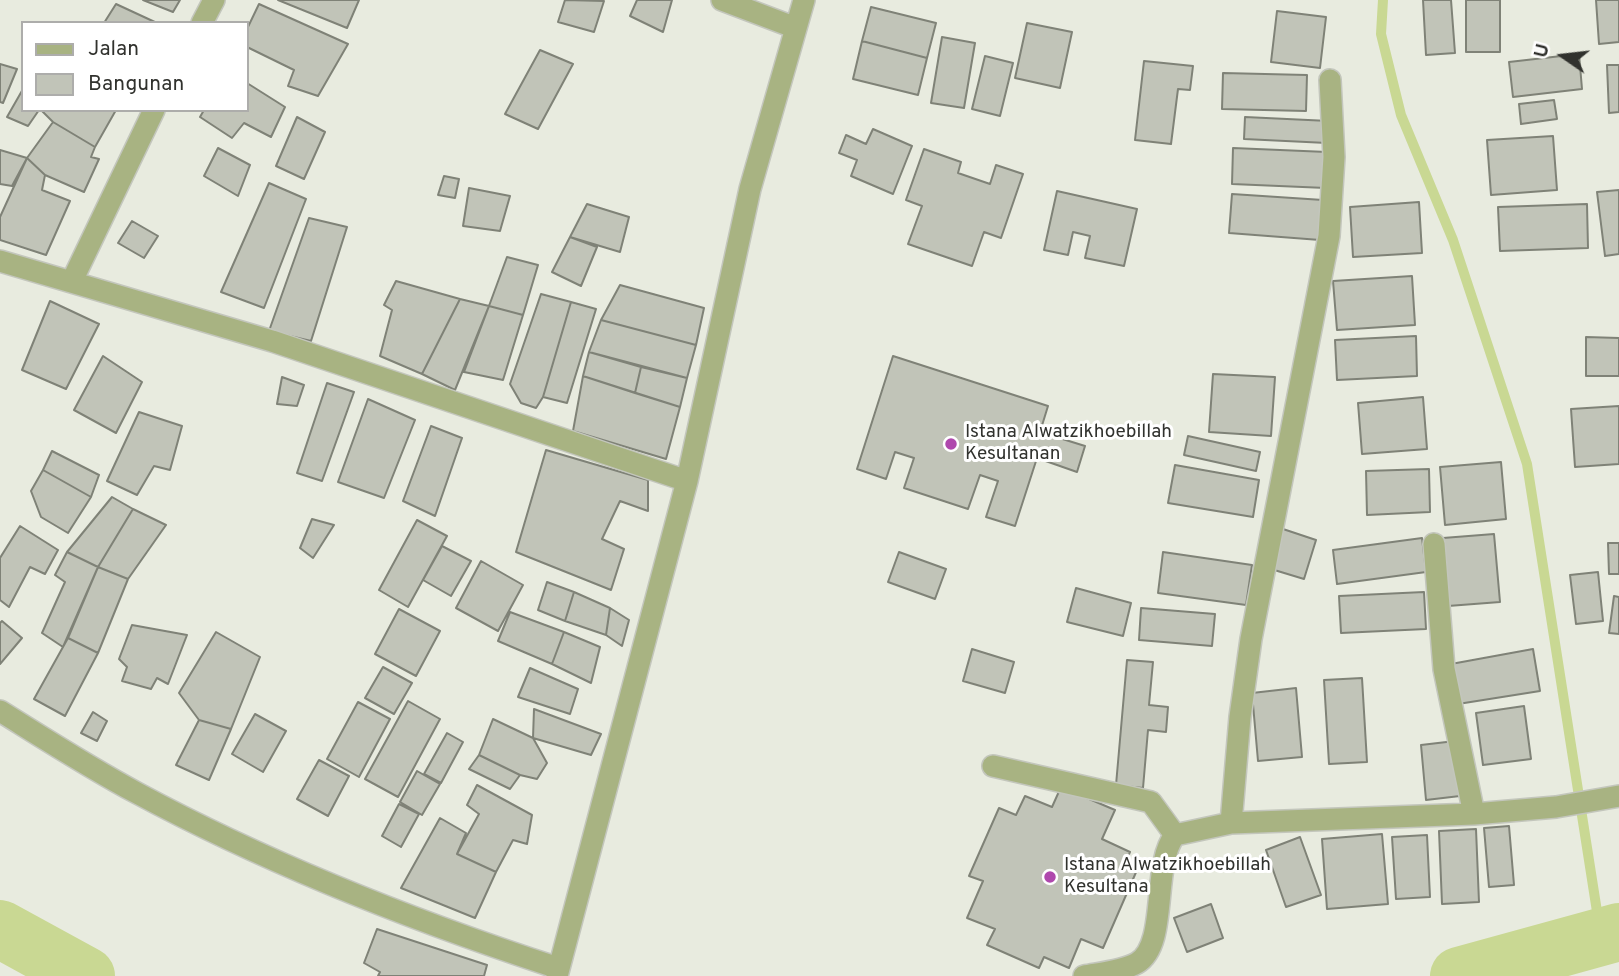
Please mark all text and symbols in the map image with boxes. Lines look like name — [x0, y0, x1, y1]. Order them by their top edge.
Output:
legend — [21, 21, 248, 112]
north arrow — [1528, 21, 1598, 91]
text: Jalan — [88, 36, 139, 63]
text: U — [1529, 41, 1556, 60]
text: Bangunan — [88, 71, 184, 98]
place label: Istana Alwatzikhoebillah Kesultanan — [965, 422, 1172, 466]
marker: Istana Alwatzikhoebillah Kesultanan — [943, 436, 959, 452]
place label: Istana Alwatzikhoebillah Kesultana — [1064, 855, 1271, 899]
marker: Istana Alwatzikhoebillah Kesultana — [1042, 869, 1058, 885]

